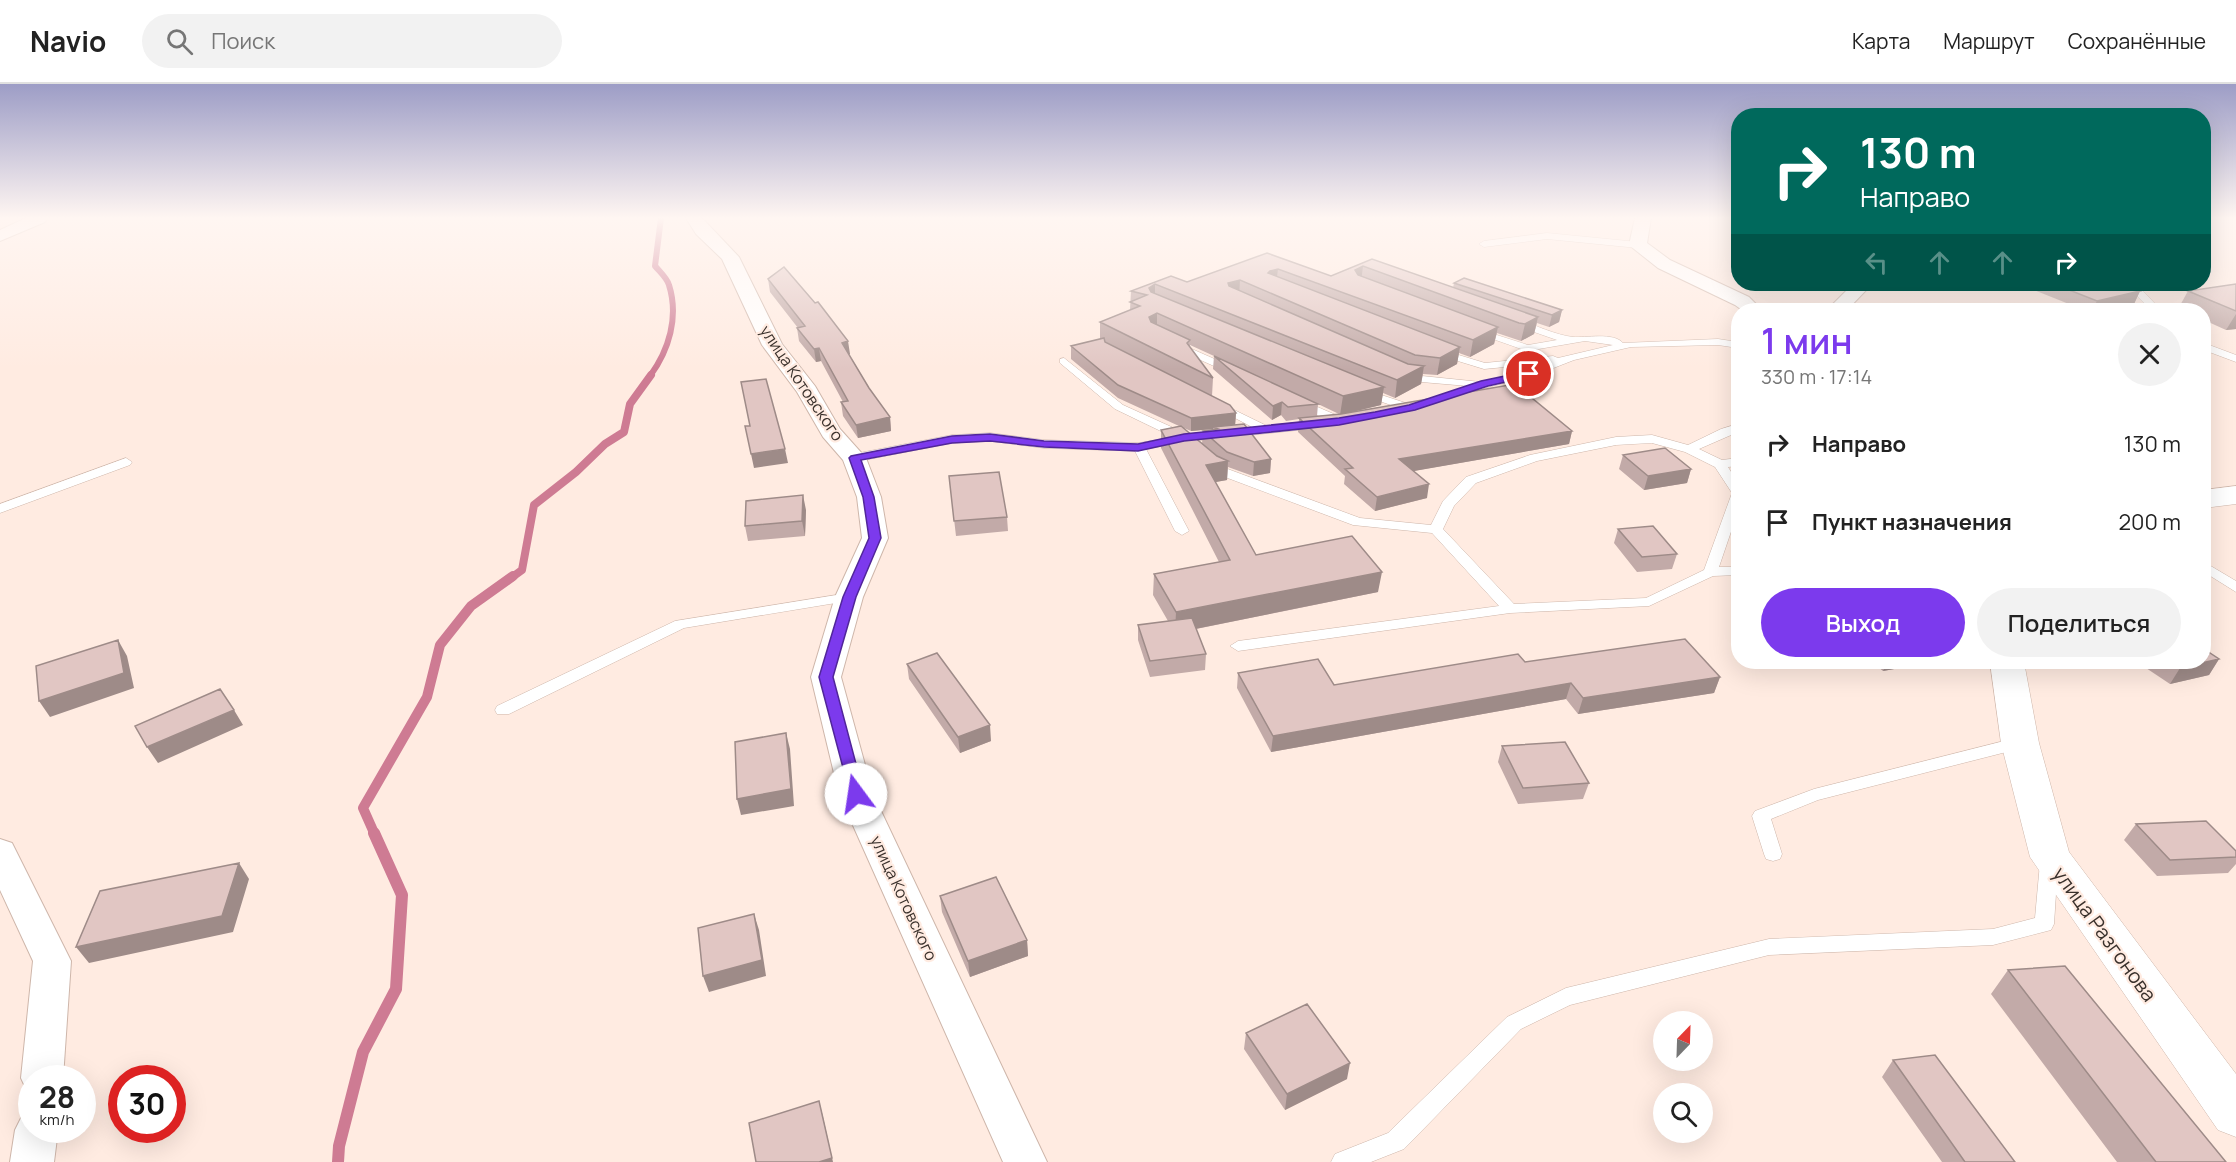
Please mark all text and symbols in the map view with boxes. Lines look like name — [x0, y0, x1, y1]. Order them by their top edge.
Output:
search box — [142, 14, 562, 68]
text: Navio — [30, 22, 106, 60]
icon: search — [163, 25, 196, 58]
text: Поиск — [211, 26, 275, 56]
text: Карта — [1852, 27, 1910, 55]
text: Маршрут — [1943, 27, 2035, 55]
text: Сохранённые — [2068, 27, 2206, 55]
text: 130 m — [1860, 123, 1977, 181]
icon: right — [1761, 132, 1839, 210]
text: Направо — [1860, 178, 1970, 215]
icon: left — [1860, 246, 1893, 279]
icon: ahead — [1923, 246, 1956, 279]
icon: ahead — [1986, 246, 2019, 279]
icon: right — [2049, 246, 2082, 279]
text: 1 мин — [1761, 316, 1853, 365]
street label: улица Котовского — [755, 321, 849, 445]
button: close — [2118, 323, 2181, 386]
pin — [1503, 348, 1554, 399]
icon: arrive — [1512, 357, 1545, 390]
text: 330 m · 17:14 — [1761, 363, 1872, 390]
icon: right — [1761, 428, 1794, 461]
text: Направо — [1812, 429, 1906, 459]
text: 130 m — [2124, 429, 2181, 459]
icon: arrive — [1761, 506, 1794, 539]
text: Пункт назначения — [1812, 507, 2012, 537]
text: 200 m — [2119, 507, 2181, 537]
button: Выход — [1761, 588, 1965, 657]
button: Поделиться — [1977, 588, 2181, 657]
position arrow — [824, 762, 888, 826]
street label: улица Котовского — [865, 832, 943, 964]
street label: улица Разгонова — [2047, 861, 2163, 1007]
north arrow — [1653, 1011, 1713, 1071]
map controls — [1653, 1011, 1713, 1143]
speed limit sign: 30 — [108, 1065, 186, 1143]
text: 28 — [39, 1076, 75, 1117]
button: search — [1653, 1083, 1713, 1143]
text: km/h — [40, 1109, 74, 1130]

